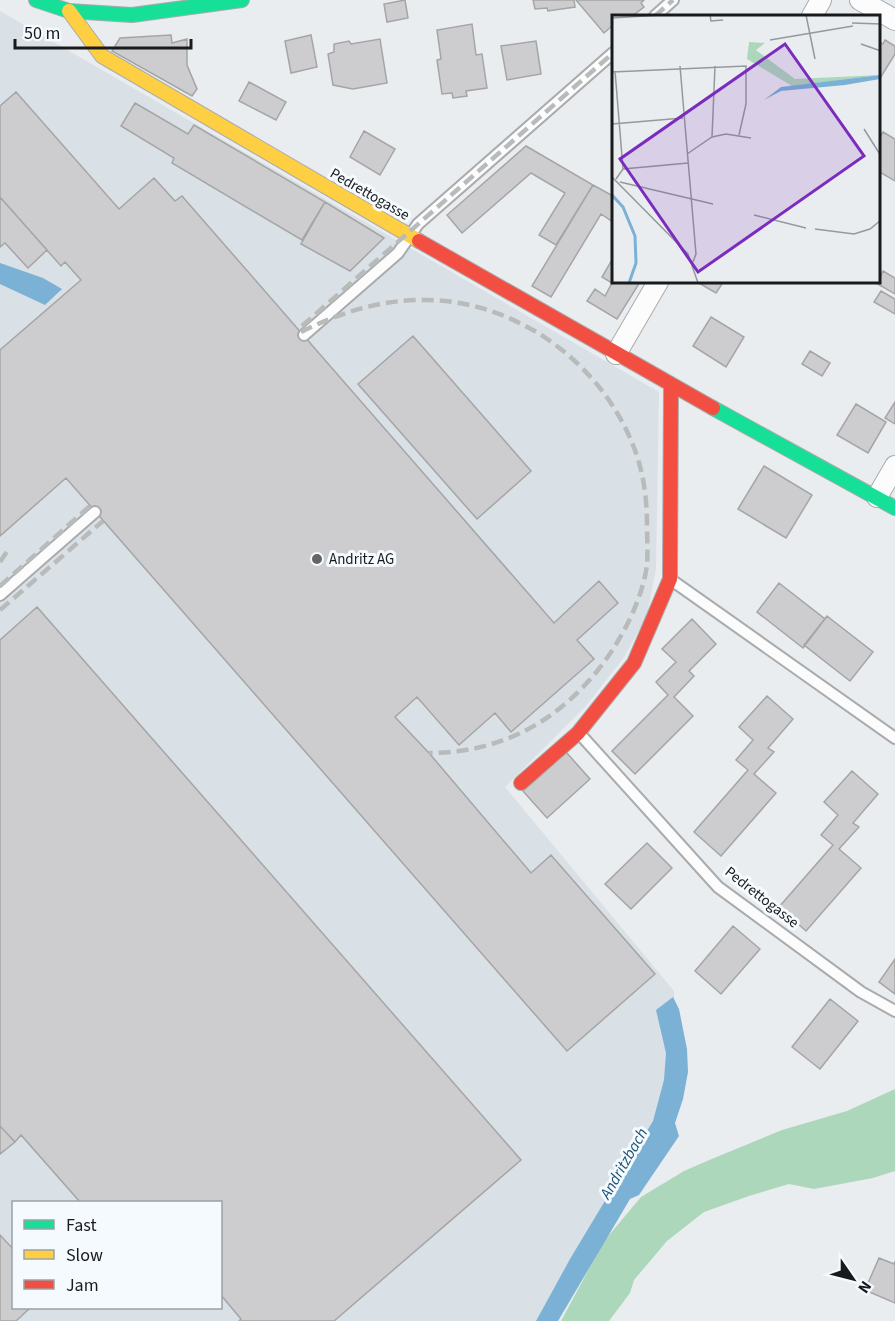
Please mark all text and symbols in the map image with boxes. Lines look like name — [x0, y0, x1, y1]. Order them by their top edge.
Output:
scale bar — [15, 12, 190, 50]
inset map — [612, 15, 880, 284]
text: 50 m — [24, 21, 60, 46]
street label: Pedrettogasse — [326, 163, 413, 226]
place label: Andritz AG — [329, 549, 394, 570]
marker: Andritz AG — [310, 552, 324, 566]
street label: Pedrettogasse — [720, 862, 803, 933]
water label: Andritzbach — [594, 1124, 653, 1204]
legend — [12, 1201, 222, 1309]
text: Fast — [66, 1213, 97, 1238]
text: Slow — [66, 1243, 103, 1268]
north arrow — [823, 1249, 883, 1309]
text: Jam — [66, 1273, 99, 1298]
text: N — [852, 1276, 877, 1298]

